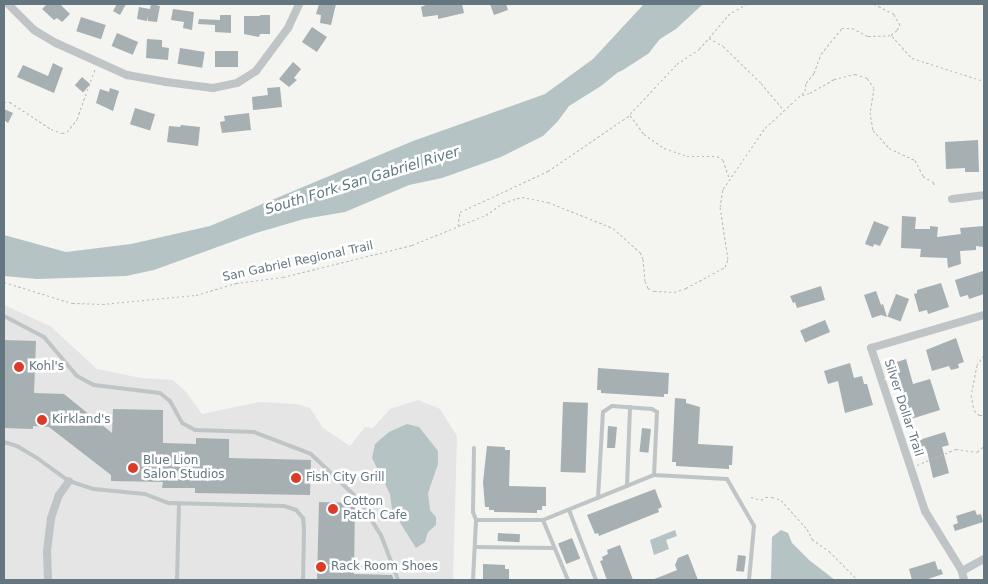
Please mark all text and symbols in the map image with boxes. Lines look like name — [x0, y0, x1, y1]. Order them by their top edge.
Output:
water label: South Fork San Gabriel River — [263, 142, 461, 218]
street label: San Gabriel Regional Trail — [221, 239, 375, 285]
street label: Silver Dollar Trail — [880, 358, 926, 458]
place label: Kohl's — [29, 360, 64, 374]
marker: Kohl's — [13, 361, 25, 373]
place label: Kirkland's — [52, 413, 111, 427]
marker: Kirkland's — [36, 414, 48, 426]
place label: Blue Lion Salon Studios — [143, 454, 225, 482]
marker: Blue Lion Salon Studios — [127, 462, 139, 474]
place label: Fish City Grill — [306, 471, 385, 485]
marker: Fish City Grill — [290, 472, 302, 484]
place label: Cotton Patch Cafe — [343, 495, 407, 523]
marker: Cotton Patch Cafe — [327, 503, 339, 515]
place label: Rack Room Shoes — [331, 560, 438, 574]
marker: Rack Room Shoes — [315, 561, 327, 573]

